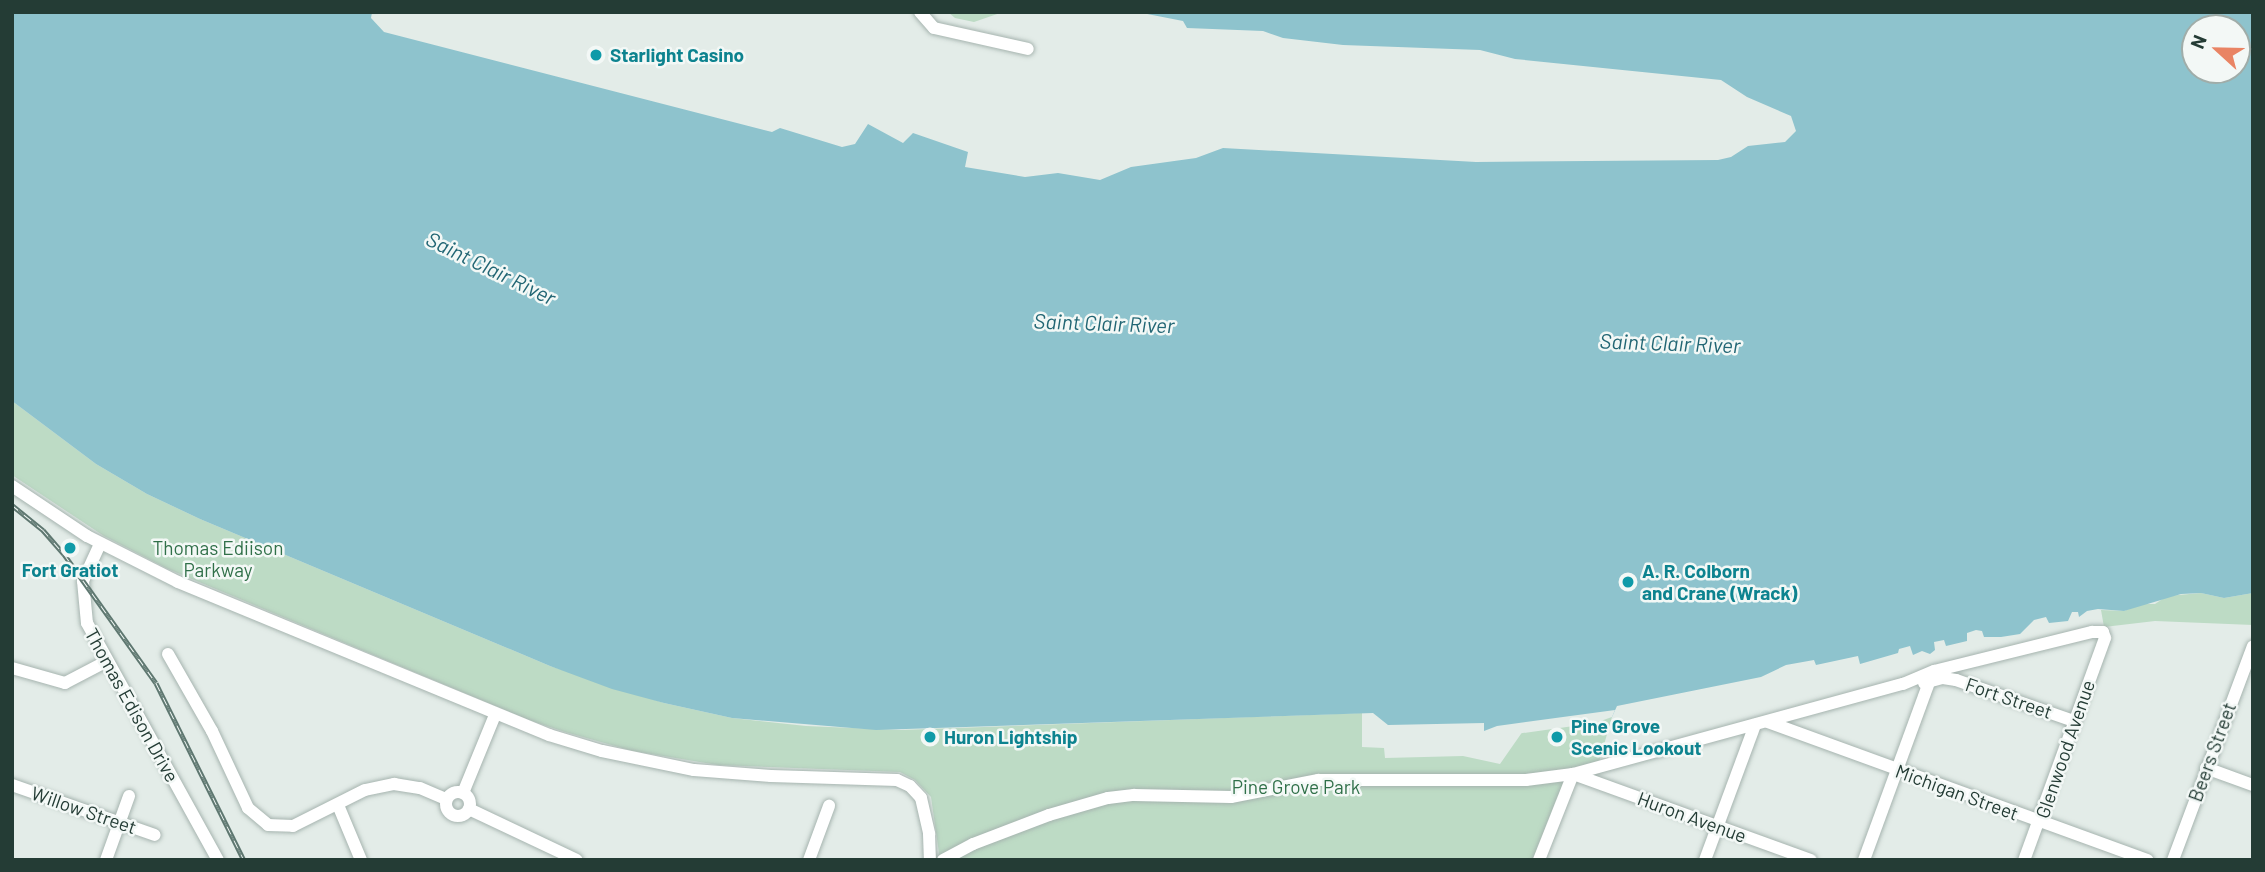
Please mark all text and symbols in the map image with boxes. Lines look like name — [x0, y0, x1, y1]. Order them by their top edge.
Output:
north arrow — [2181, 14, 2251, 84]
text: N — [2185, 32, 2211, 52]
place label: Starlight Casino — [610, 44, 744, 66]
marker: Starlight Casino — [588, 47, 604, 63]
water label: Saint Clair River — [422, 226, 560, 310]
water label: Saint Clair River — [1033, 308, 1175, 338]
water label: Saint Clair River — [1599, 328, 1741, 358]
park label: Thomas Ediison Parkway — [153, 537, 283, 581]
marker: Fort Gratiot — [62, 540, 78, 556]
place label: Fort Gratiot — [22, 559, 118, 581]
place label: A. R. Colborn and Crane (Wrack) — [1642, 560, 1797, 604]
marker: A. R. Colborn and Crane (Wrack) — [1620, 574, 1636, 590]
street label: Thomas Edison Drive — [80, 624, 184, 786]
street label: Fort Street — [1963, 673, 2055, 723]
street label: Glenwood Avenue — [2031, 677, 2099, 821]
street label: Beers Street — [2184, 699, 2240, 805]
place label: Pine Grove Scenic Lookout — [1571, 715, 1701, 759]
place label: Huron Lightship — [944, 726, 1078, 748]
marker: Huron Lightship — [922, 729, 938, 745]
marker: Pine Grove Scenic Lookout — [1549, 729, 1565, 745]
street label: Michigan Street — [1892, 759, 2022, 825]
park label: Pine Grove Park — [1232, 776, 1360, 798]
street label: Willow Street — [28, 781, 140, 839]
street label: Huron Avenue — [1634, 787, 1750, 847]

